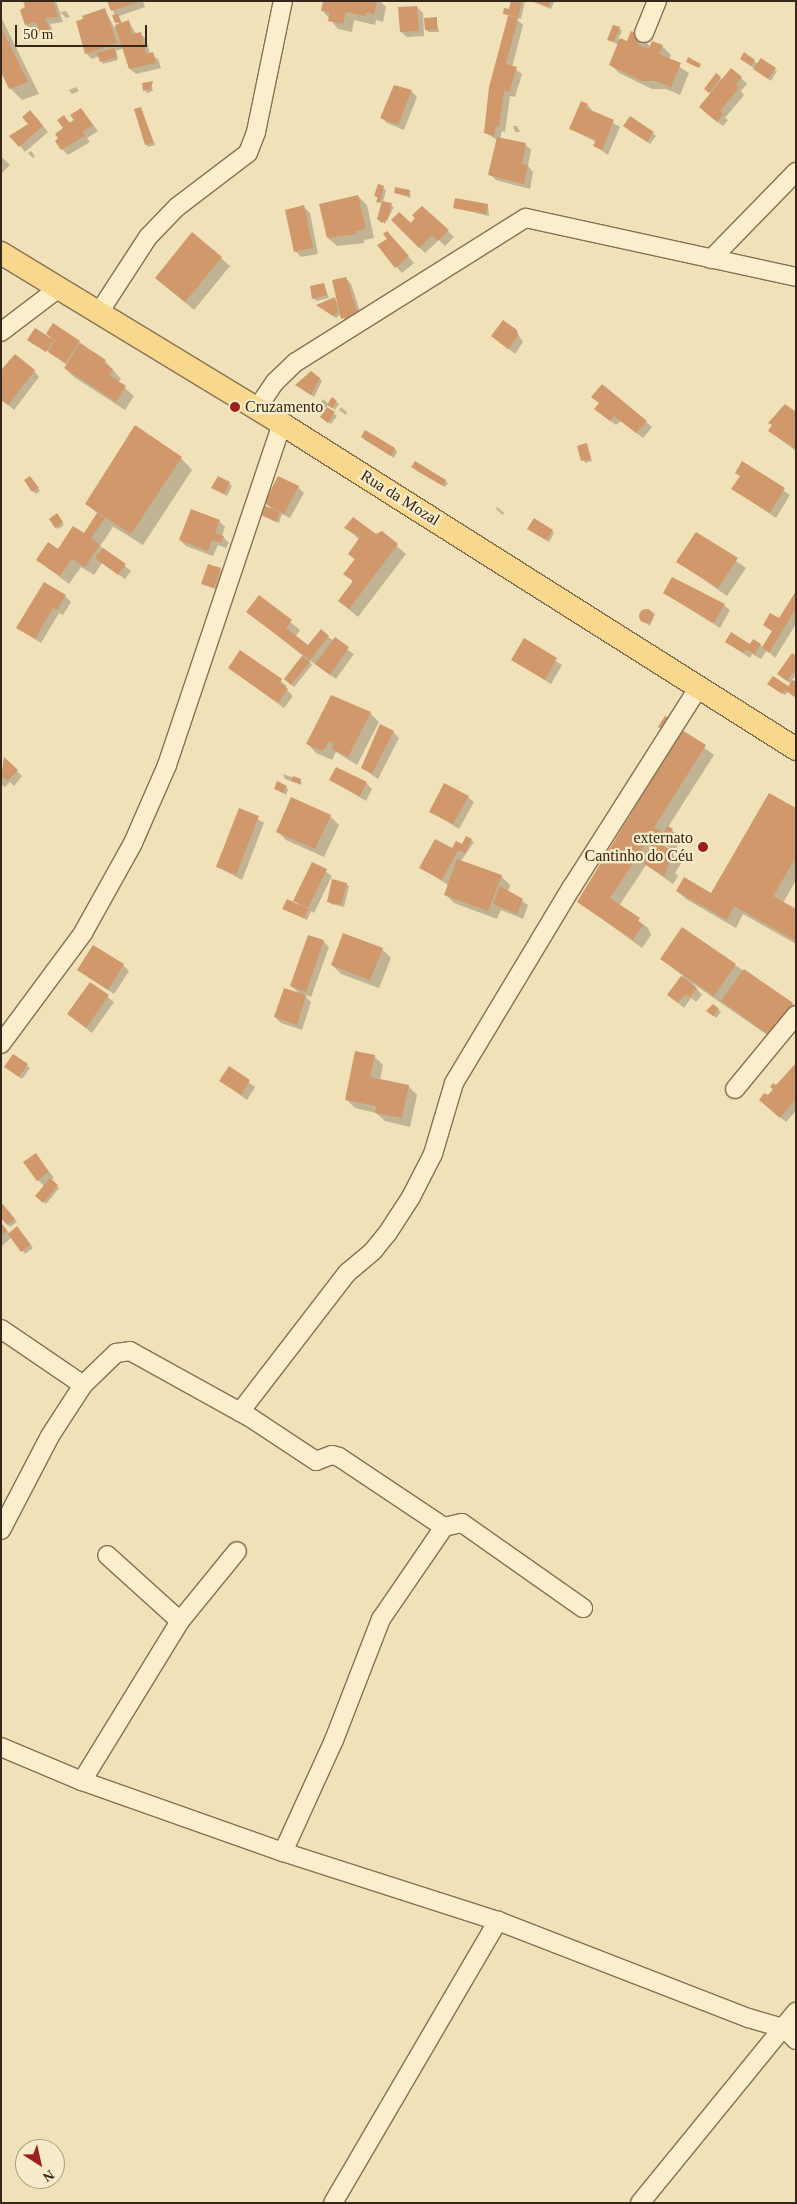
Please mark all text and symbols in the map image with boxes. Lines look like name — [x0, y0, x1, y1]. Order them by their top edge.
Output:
scale bar — [18, 15, 150, 47]
text: 50 m — [23, 26, 53, 42]
place label: Cruzamento — [245, 397, 323, 417]
marker: Cruzamento — [229, 401, 241, 413]
street label: Rua da Mozal — [357, 466, 443, 530]
place label: externato Cantinho do Céu — [585, 828, 693, 866]
marker: externato Cantinho do Céu — [697, 841, 709, 853]
north arrow — [15, 2139, 65, 2189]
text: N — [40, 2167, 57, 2185]

